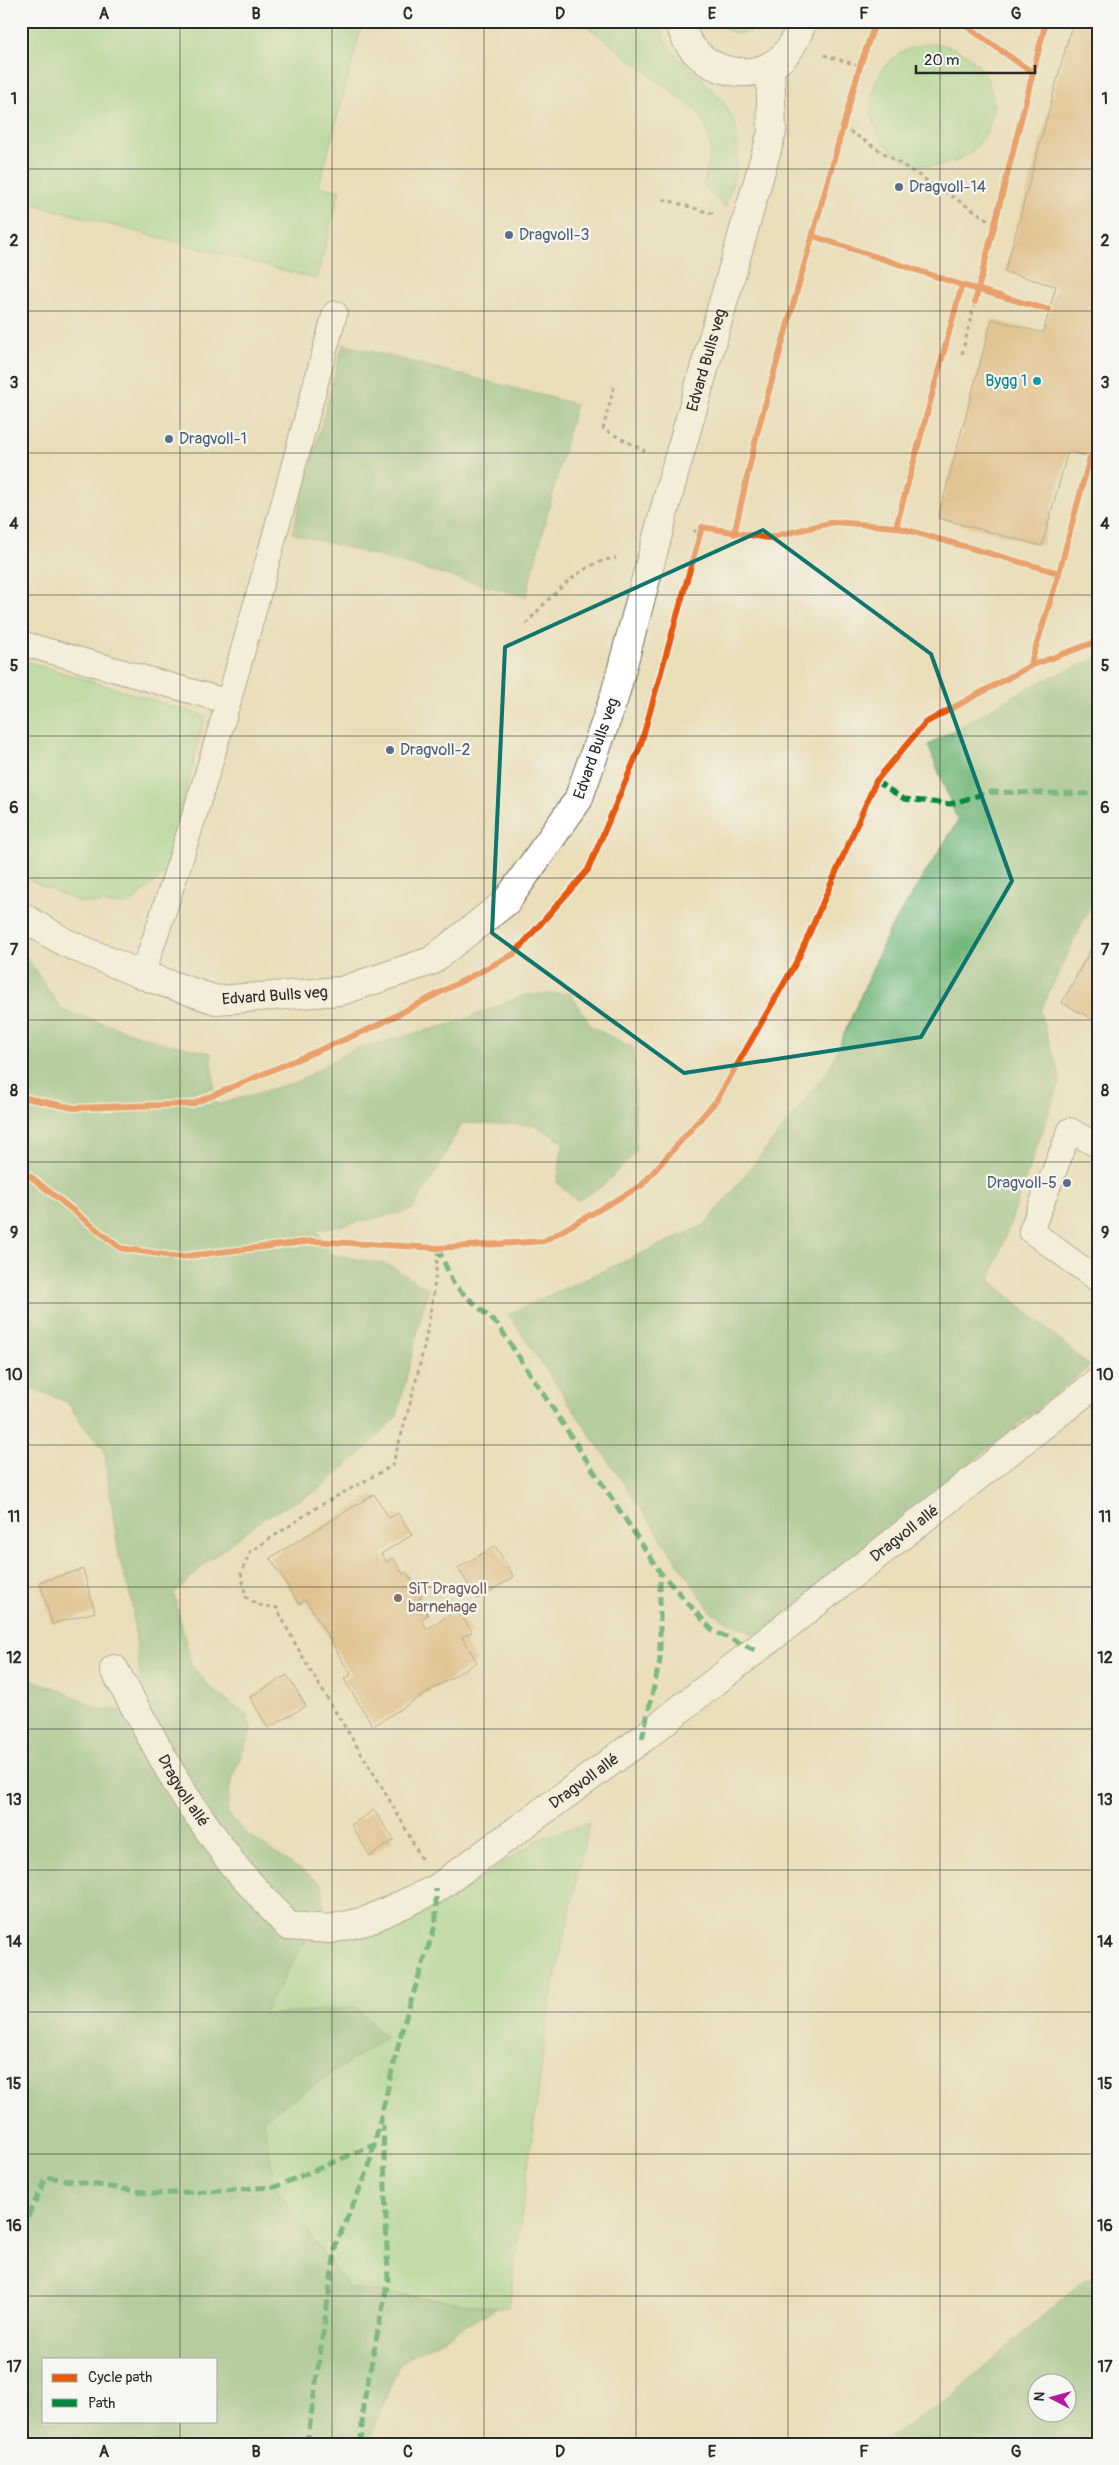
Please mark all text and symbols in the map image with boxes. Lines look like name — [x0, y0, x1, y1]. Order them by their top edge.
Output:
text: A — [99, 4, 110, 24]
text: B — [251, 4, 261, 24]
text: C — [403, 4, 413, 24]
text: D — [555, 4, 565, 24]
text: E — [708, 4, 717, 24]
text: F — [859, 4, 869, 24]
text: G — [1011, 4, 1022, 24]
scale bar — [916, 42, 1035, 74]
text: 20 m — [924, 51, 959, 70]
text: 1 — [11, 89, 17, 109]
text: 1 — [1102, 89, 1108, 109]
place label: Dragvoll-14 — [909, 177, 986, 197]
marker: Dragvoll-14 — [893, 181, 905, 193]
place label: Dragvoll-3 — [519, 225, 589, 245]
marker: Dragvoll-3 — [503, 229, 515, 241]
text: 2 — [10, 231, 19, 251]
text: 2 — [1101, 231, 1110, 251]
street label: Edvard Bulls veg — [682, 306, 731, 414]
place label: Bygg 1 — [985, 371, 1027, 391]
text: 3 — [10, 373, 19, 393]
text: 3 — [1101, 373, 1110, 393]
marker: Bygg 1 — [1031, 375, 1043, 387]
place label: Dragvoll-1 — [179, 429, 247, 449]
marker: Dragvoll-1 — [163, 433, 175, 445]
text: 4 — [9, 514, 19, 534]
text: 4 — [1100, 514, 1110, 534]
text: 5 — [10, 656, 19, 676]
text: 5 — [1101, 656, 1110, 676]
street label: Edvard Bulls veg — [569, 695, 623, 802]
place label: Dragvoll-2 — [400, 740, 470, 760]
marker: Dragvoll-2 — [384, 744, 396, 756]
text: 6 — [9, 798, 19, 818]
text: 6 — [1100, 798, 1110, 818]
text: 7 — [10, 940, 19, 960]
text: 7 — [1101, 940, 1110, 960]
street label: Edvard Bulls veg — [221, 982, 328, 1010]
text: 8 — [10, 1081, 18, 1101]
text: 8 — [1101, 1081, 1109, 1101]
place label: Dragvoll-5 — [987, 1173, 1057, 1193]
marker: Dragvoll-5 — [1061, 1177, 1073, 1189]
text: 9 — [10, 1223, 18, 1243]
text: 9 — [1101, 1223, 1109, 1243]
text: 10 — [5, 1365, 23, 1385]
text: 10 — [1096, 1365, 1114, 1385]
street label: Dragvoll allé — [866, 1500, 943, 1567]
text: 11 — [8, 1507, 20, 1527]
text: 11 — [1099, 1507, 1111, 1527]
place label: SiT Dragvoll barnehage — [408, 1579, 487, 1617]
marker: SiT Dragvoll barnehage — [392, 1592, 404, 1604]
text: 12 — [6, 1648, 22, 1668]
text: 12 — [1097, 1648, 1113, 1668]
street label: Dragvoll allé — [545, 1749, 623, 1813]
street label: Dragvoll allé — [153, 1751, 213, 1831]
text: 13 — [6, 1790, 22, 1810]
text: 13 — [1097, 1790, 1113, 1810]
text: 14 — [6, 1932, 22, 1952]
text: 14 — [1097, 1932, 1113, 1952]
text: 15 — [7, 2074, 22, 2094]
text: 15 — [1098, 2074, 1113, 2094]
text: 16 — [6, 2216, 22, 2236]
text: 16 — [1097, 2216, 1113, 2236]
text: 17 — [7, 2357, 22, 2377]
text: 17 — [1098, 2357, 1113, 2377]
legend — [42, 2358, 218, 2422]
text: Cycle path — [88, 2368, 152, 2387]
north arrow — [1026, 2372, 1076, 2422]
text: N — [1031, 2391, 1049, 2402]
text: Path — [88, 2394, 115, 2413]
text: A — [99, 2442, 110, 2462]
text: B — [251, 2442, 261, 2462]
text: C — [403, 2442, 413, 2462]
text: D — [555, 2442, 565, 2462]
text: E — [708, 2442, 717, 2462]
text: F — [859, 2442, 869, 2462]
text: G — [1011, 2442, 1022, 2462]

